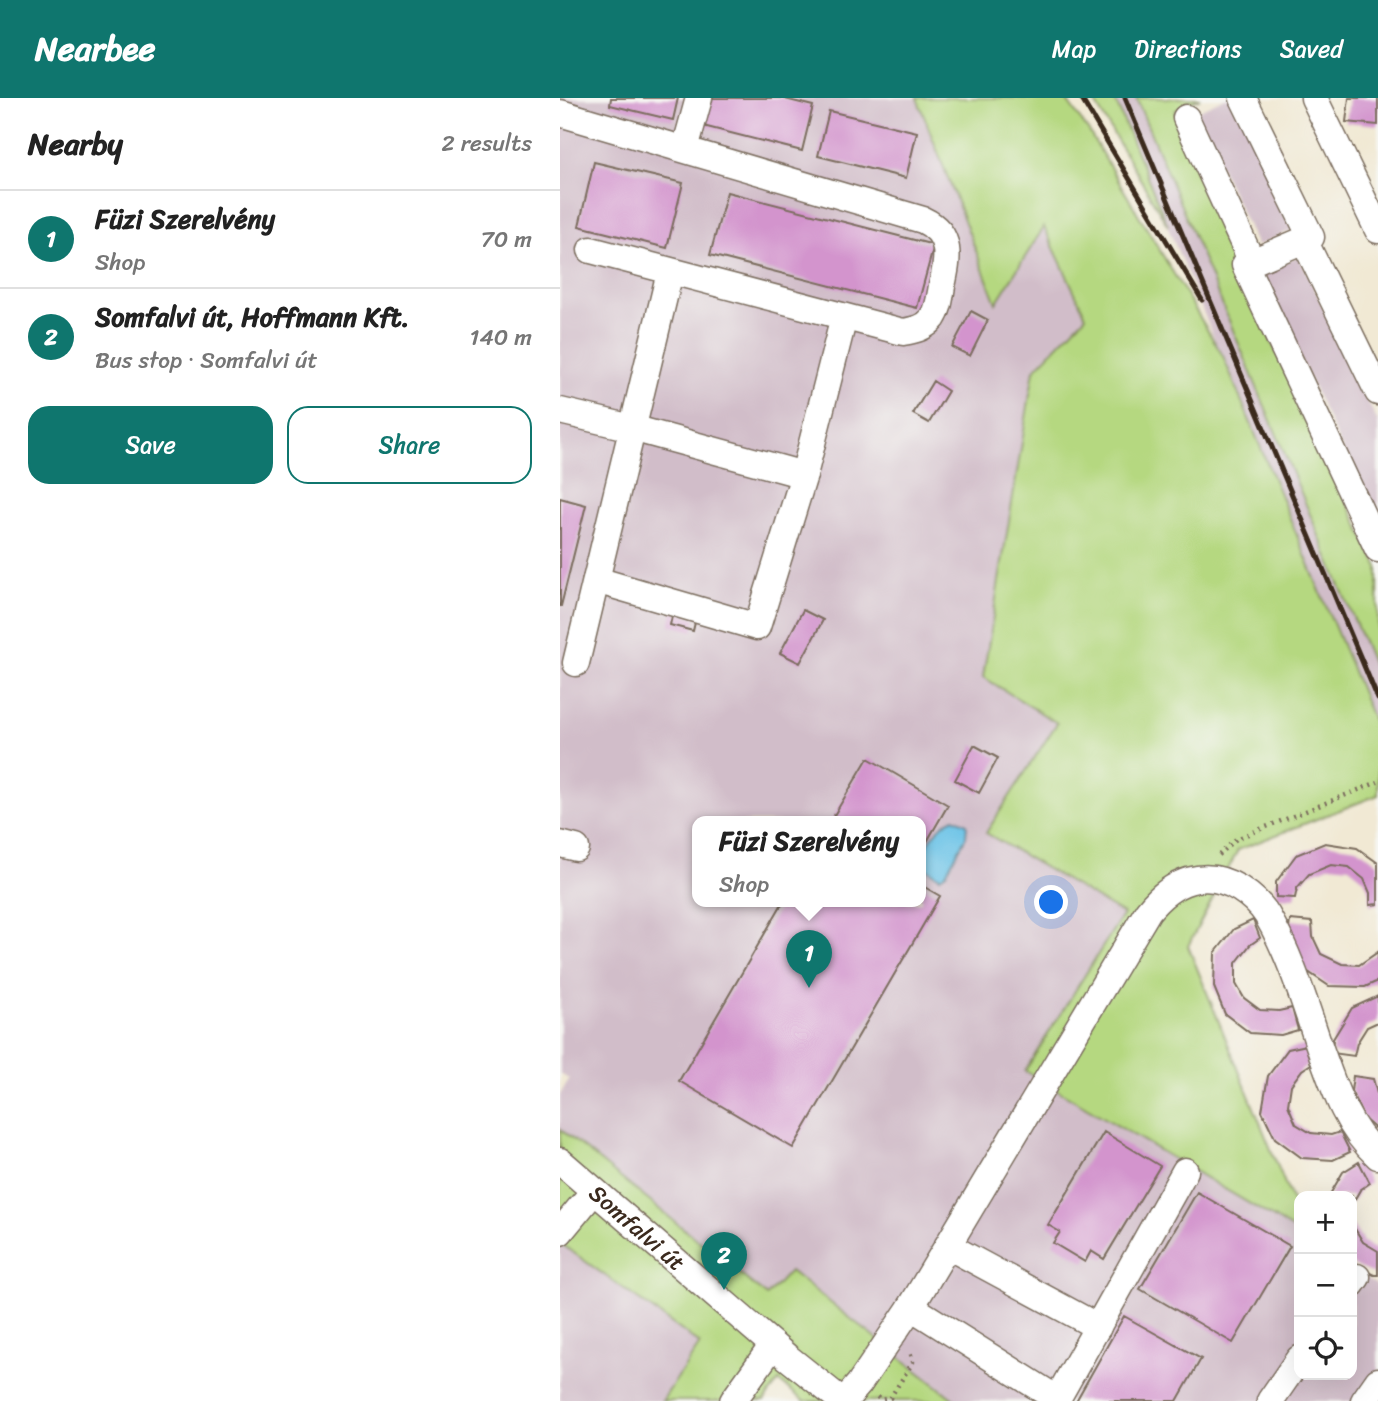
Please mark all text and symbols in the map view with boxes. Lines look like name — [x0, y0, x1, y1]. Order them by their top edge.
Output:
text: Nearbee — [35, 20, 155, 78]
text: Map — [1052, 28, 1096, 70]
text: Directions — [1134, 28, 1242, 70]
text: Saved — [1280, 28, 1343, 70]
text: Nearby — [28, 117, 123, 171]
text: 2 results — [441, 123, 532, 164]
text: Füzi Szerelvény — [95, 196, 275, 242]
text: 1 — [46, 219, 56, 260]
text: 70 m — [481, 219, 532, 260]
text: Shop — [95, 242, 145, 283]
text: Somfalvi út, Hoffmann Kft. — [95, 294, 409, 340]
text: 2 — [44, 317, 58, 358]
text: 140 m — [470, 317, 532, 358]
text: Bus stop · Somfalvi út — [95, 340, 317, 381]
button: Save — [28, 406, 273, 484]
button: Share — [287, 406, 532, 484]
popup — [692, 816, 926, 907]
text: Füzi Szerelvény — [719, 818, 899, 864]
text: Shop — [719, 864, 769, 905]
your location — [1034, 885, 1068, 919]
pin: 1 — [786, 930, 832, 988]
street label: Somfalvi út — [579, 1174, 695, 1282]
map controls — [1294, 1191, 1357, 1380]
button: + — [1294, 1191, 1357, 1254]
pin: 2 — [701, 1232, 747, 1290]
button: − — [1294, 1254, 1357, 1317]
button: locate — [1294, 1317, 1357, 1380]

